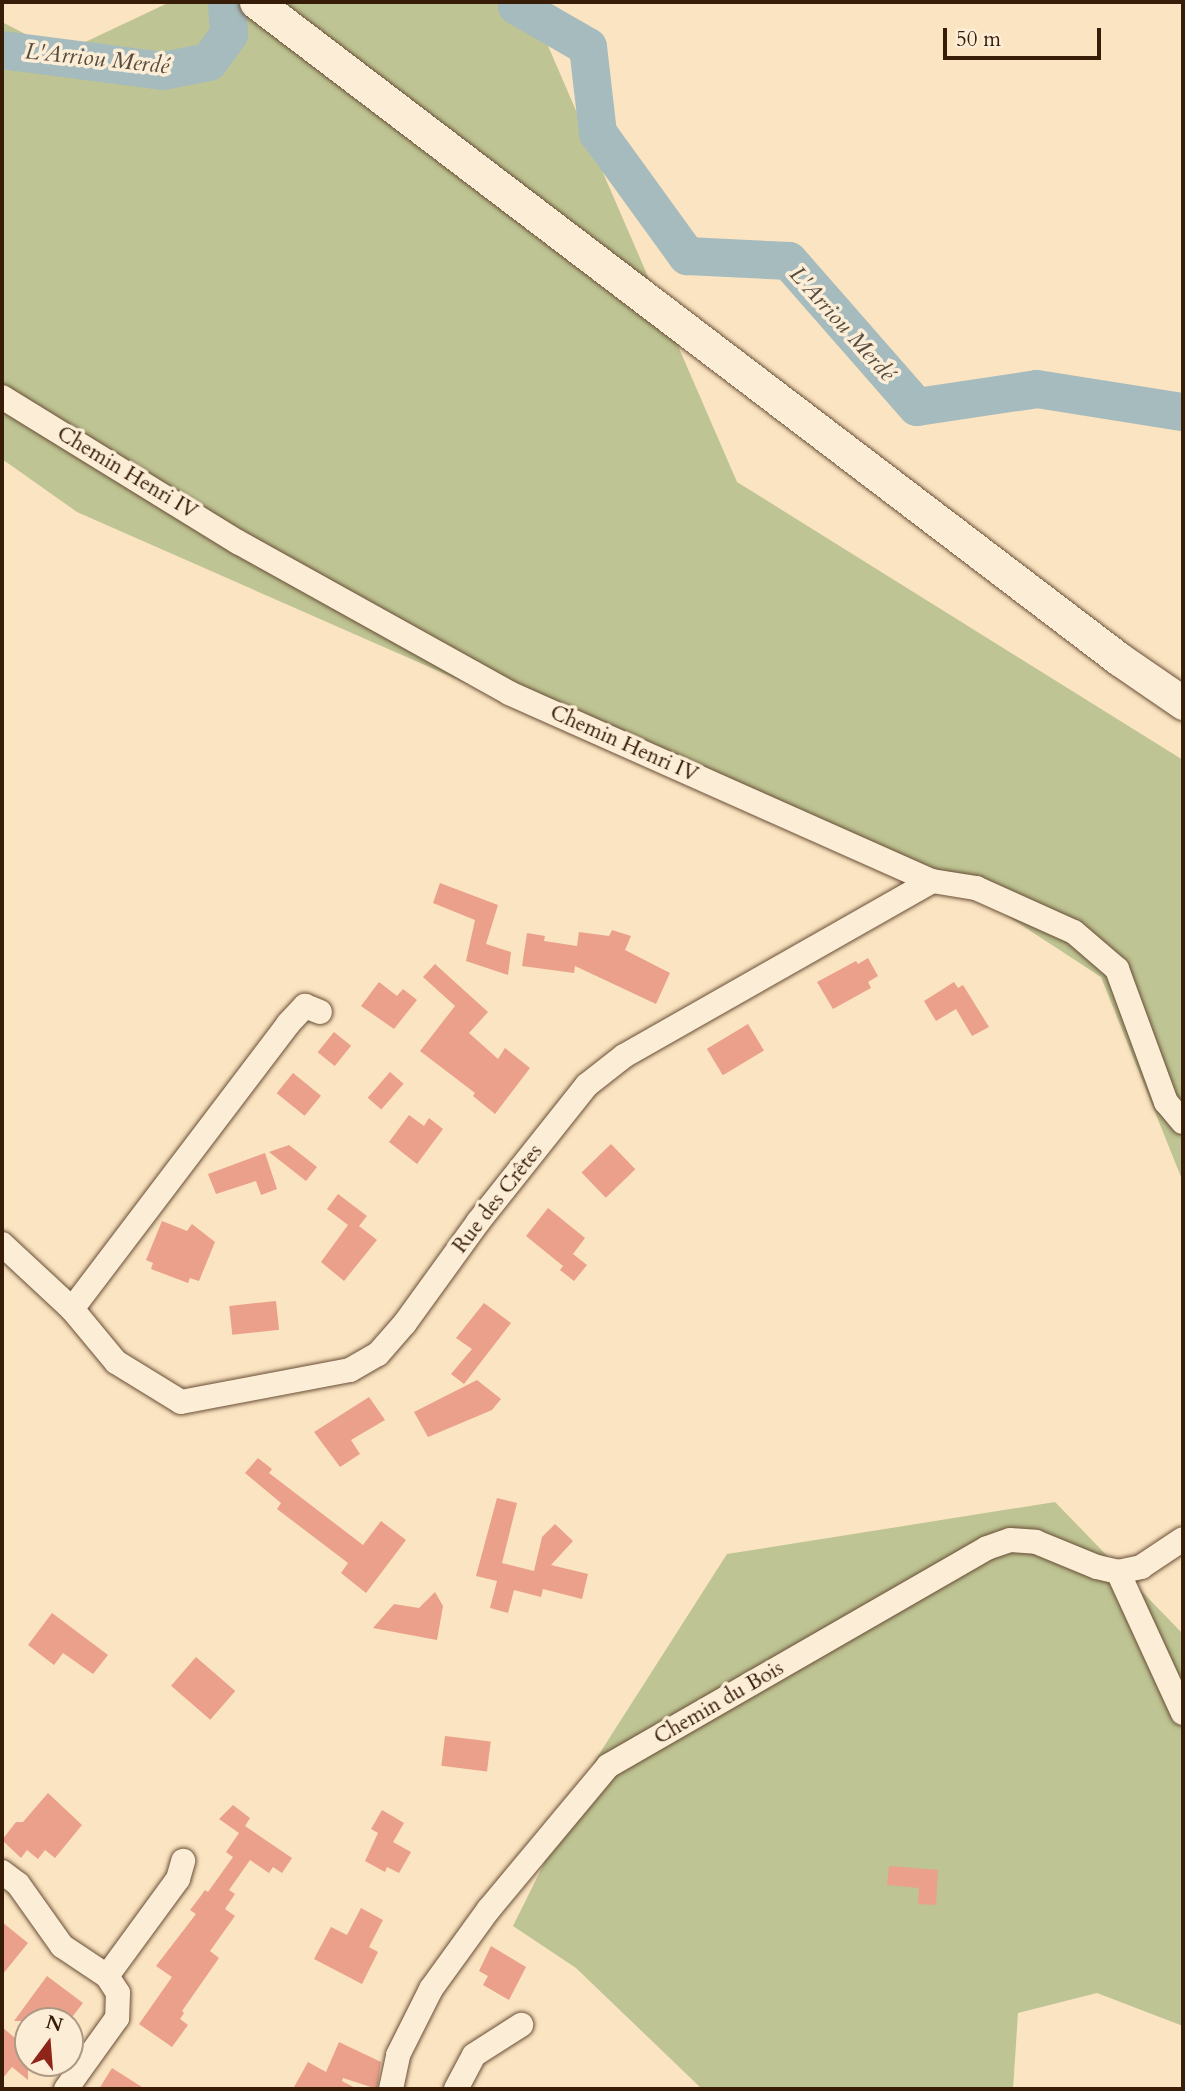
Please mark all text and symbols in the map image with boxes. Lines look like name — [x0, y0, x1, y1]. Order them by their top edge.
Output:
scale bar — [947, 14, 1104, 58]
text: 50 m — [956, 25, 1001, 54]
water label: L'Arriou Merdé — [24, 38, 170, 80]
water label: L'Arriou Merdé — [783, 261, 901, 387]
street label: Chemin Henri IV — [52, 421, 202, 525]
street label: Chemin Henri IV — [546, 700, 702, 788]
street label: Rue des Crêtes — [448, 1140, 548, 1258]
street label: Chemin du Bois — [650, 1656, 788, 1750]
north arrow — [14, 2007, 84, 2077]
text: N — [43, 2009, 66, 2039]

